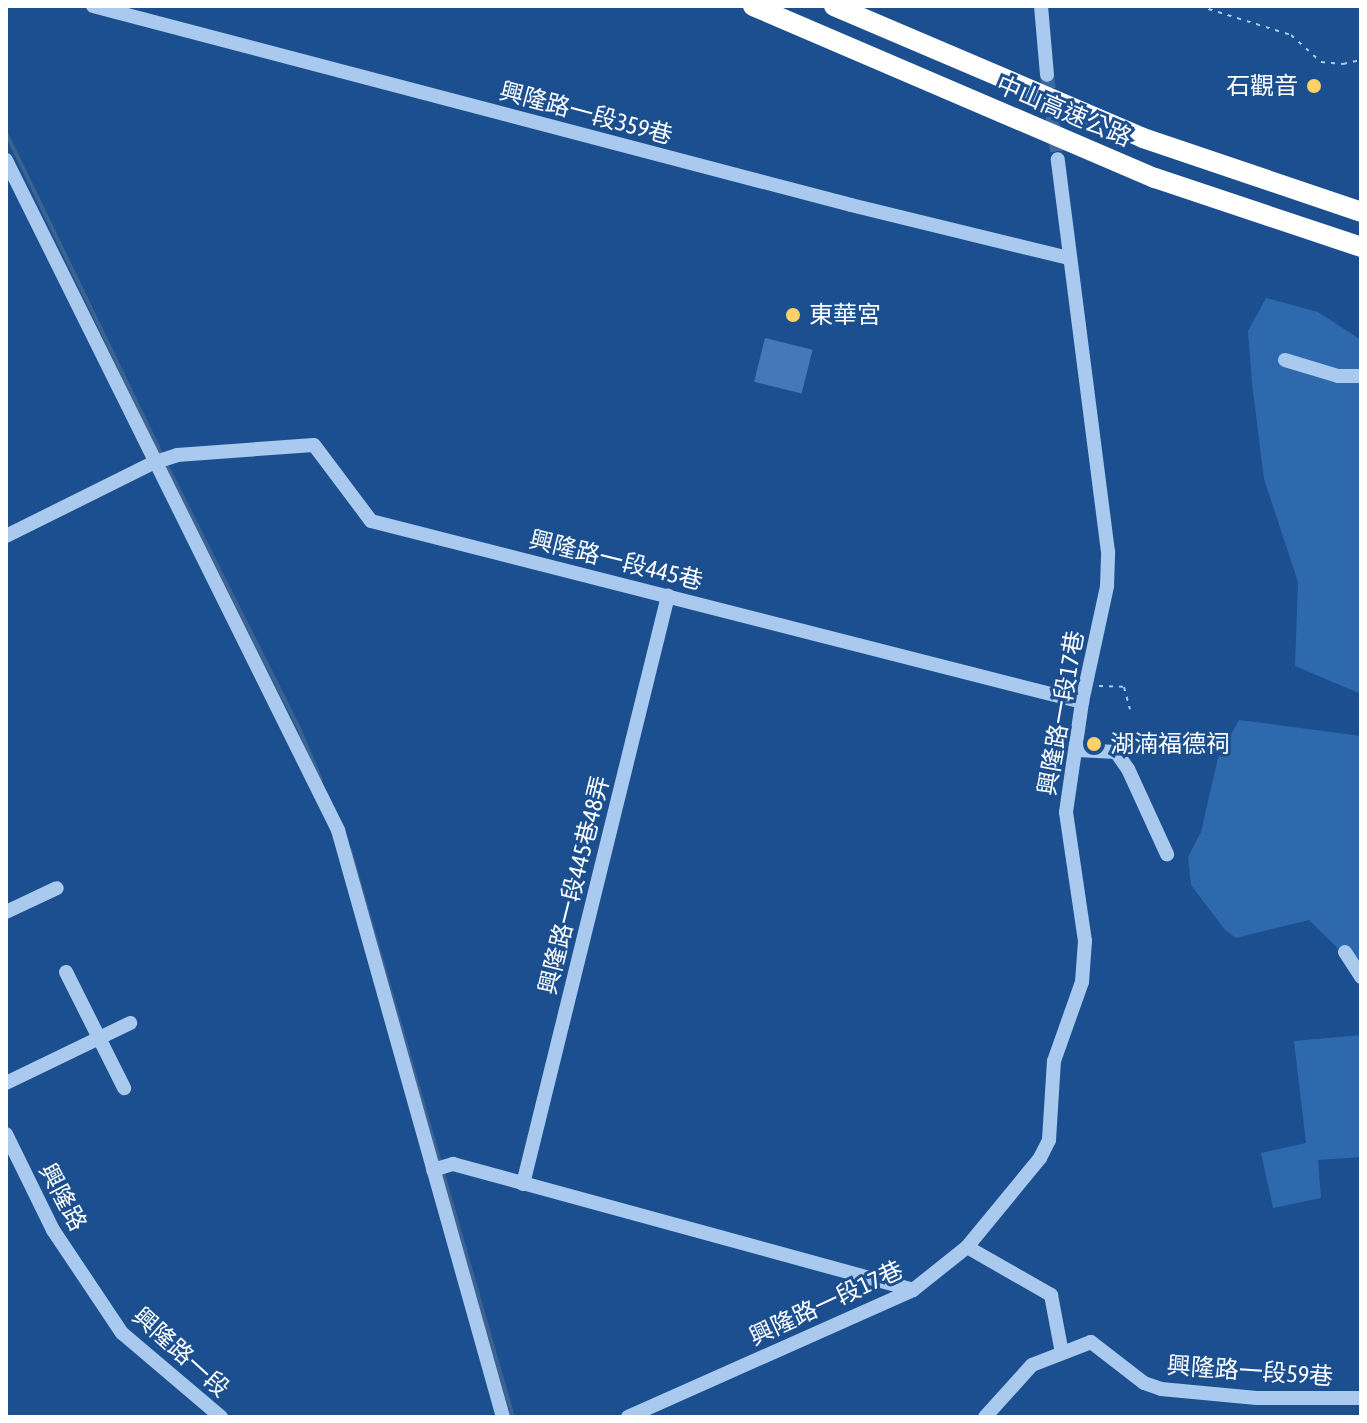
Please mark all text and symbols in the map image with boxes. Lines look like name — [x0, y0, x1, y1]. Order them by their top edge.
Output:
street label: 中山高速公路 — [992, 70, 1136, 152]
place label: 石觀音 — [1226, 72, 1298, 100]
street label: 興隆路一段359巷 — [496, 76, 676, 150]
marker: 石觀音 — [1305, 77, 1323, 95]
place label: 東華宮 — [809, 301, 881, 329]
marker: 東華宮 — [784, 306, 802, 324]
street label: 興隆路一段445巷 — [526, 525, 706, 595]
street label: 興隆路一段17巷 — [1032, 628, 1090, 798]
place label: 湖湳福德祠 — [1110, 730, 1230, 758]
marker: 湖湳福德祠 — [1085, 735, 1103, 753]
street label: 興隆路一段445巷48弄 — [533, 773, 615, 997]
street label: 興隆路 — [33, 1158, 93, 1236]
street label: 興隆路一段17巷 — [744, 1255, 908, 1351]
street label: 興隆路一段 — [127, 1301, 235, 1403]
street label: 興隆路一段59巷 — [1166, 1351, 1334, 1391]

